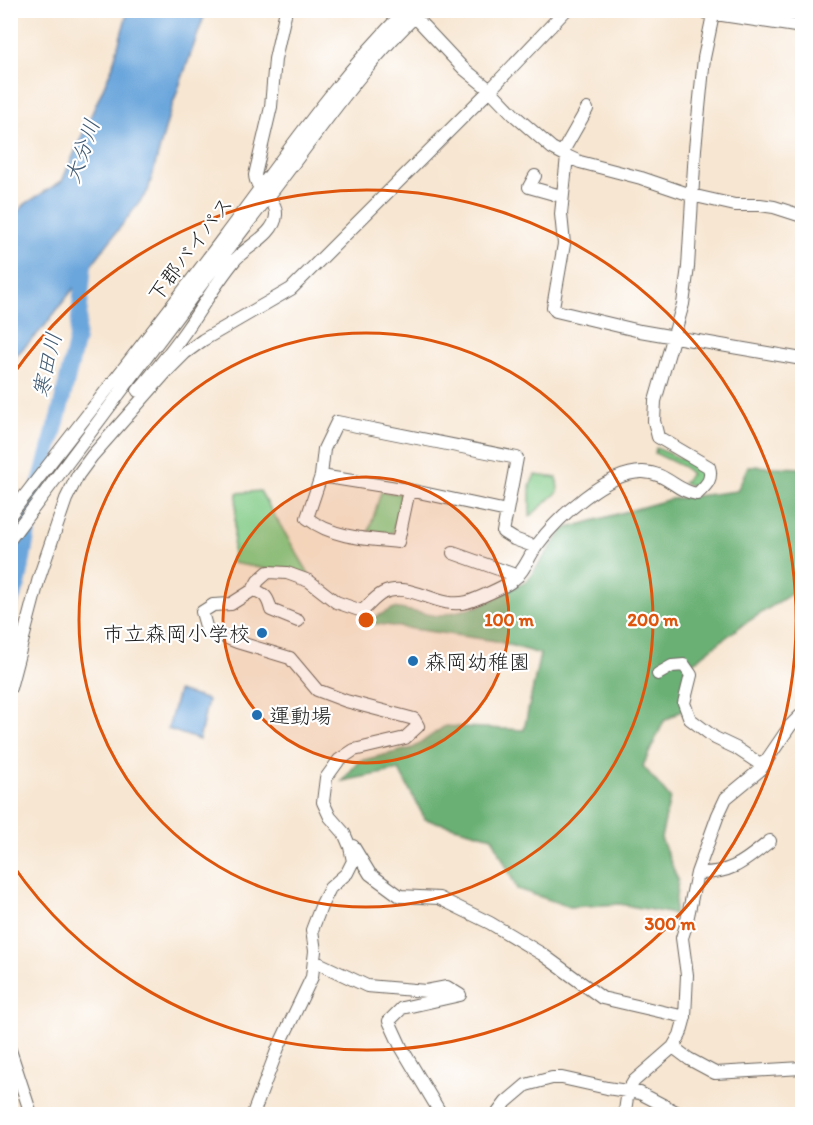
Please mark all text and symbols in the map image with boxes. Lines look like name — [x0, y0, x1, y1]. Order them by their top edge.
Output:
water label: 大分川 — [58, 115, 106, 187]
street label: 下郡バイパス — [142, 191, 238, 307]
water label: 寒田川 — [26, 330, 68, 400]
text: 100 m — [484, 609, 535, 631]
text: 200 m — [628, 609, 679, 631]
centre of rings — [356, 610, 376, 630]
place label: 市立森岡小学校 — [103, 621, 250, 646]
marker: 市立森岡小学校 — [255, 626, 269, 640]
place label: 森岡幼稚園 — [425, 649, 530, 674]
marker: 森岡幼稚園 — [406, 654, 420, 668]
place label: 運動場 — [269, 703, 332, 728]
marker: 運動場 — [250, 708, 264, 722]
text: 300 m — [644, 913, 696, 935]

